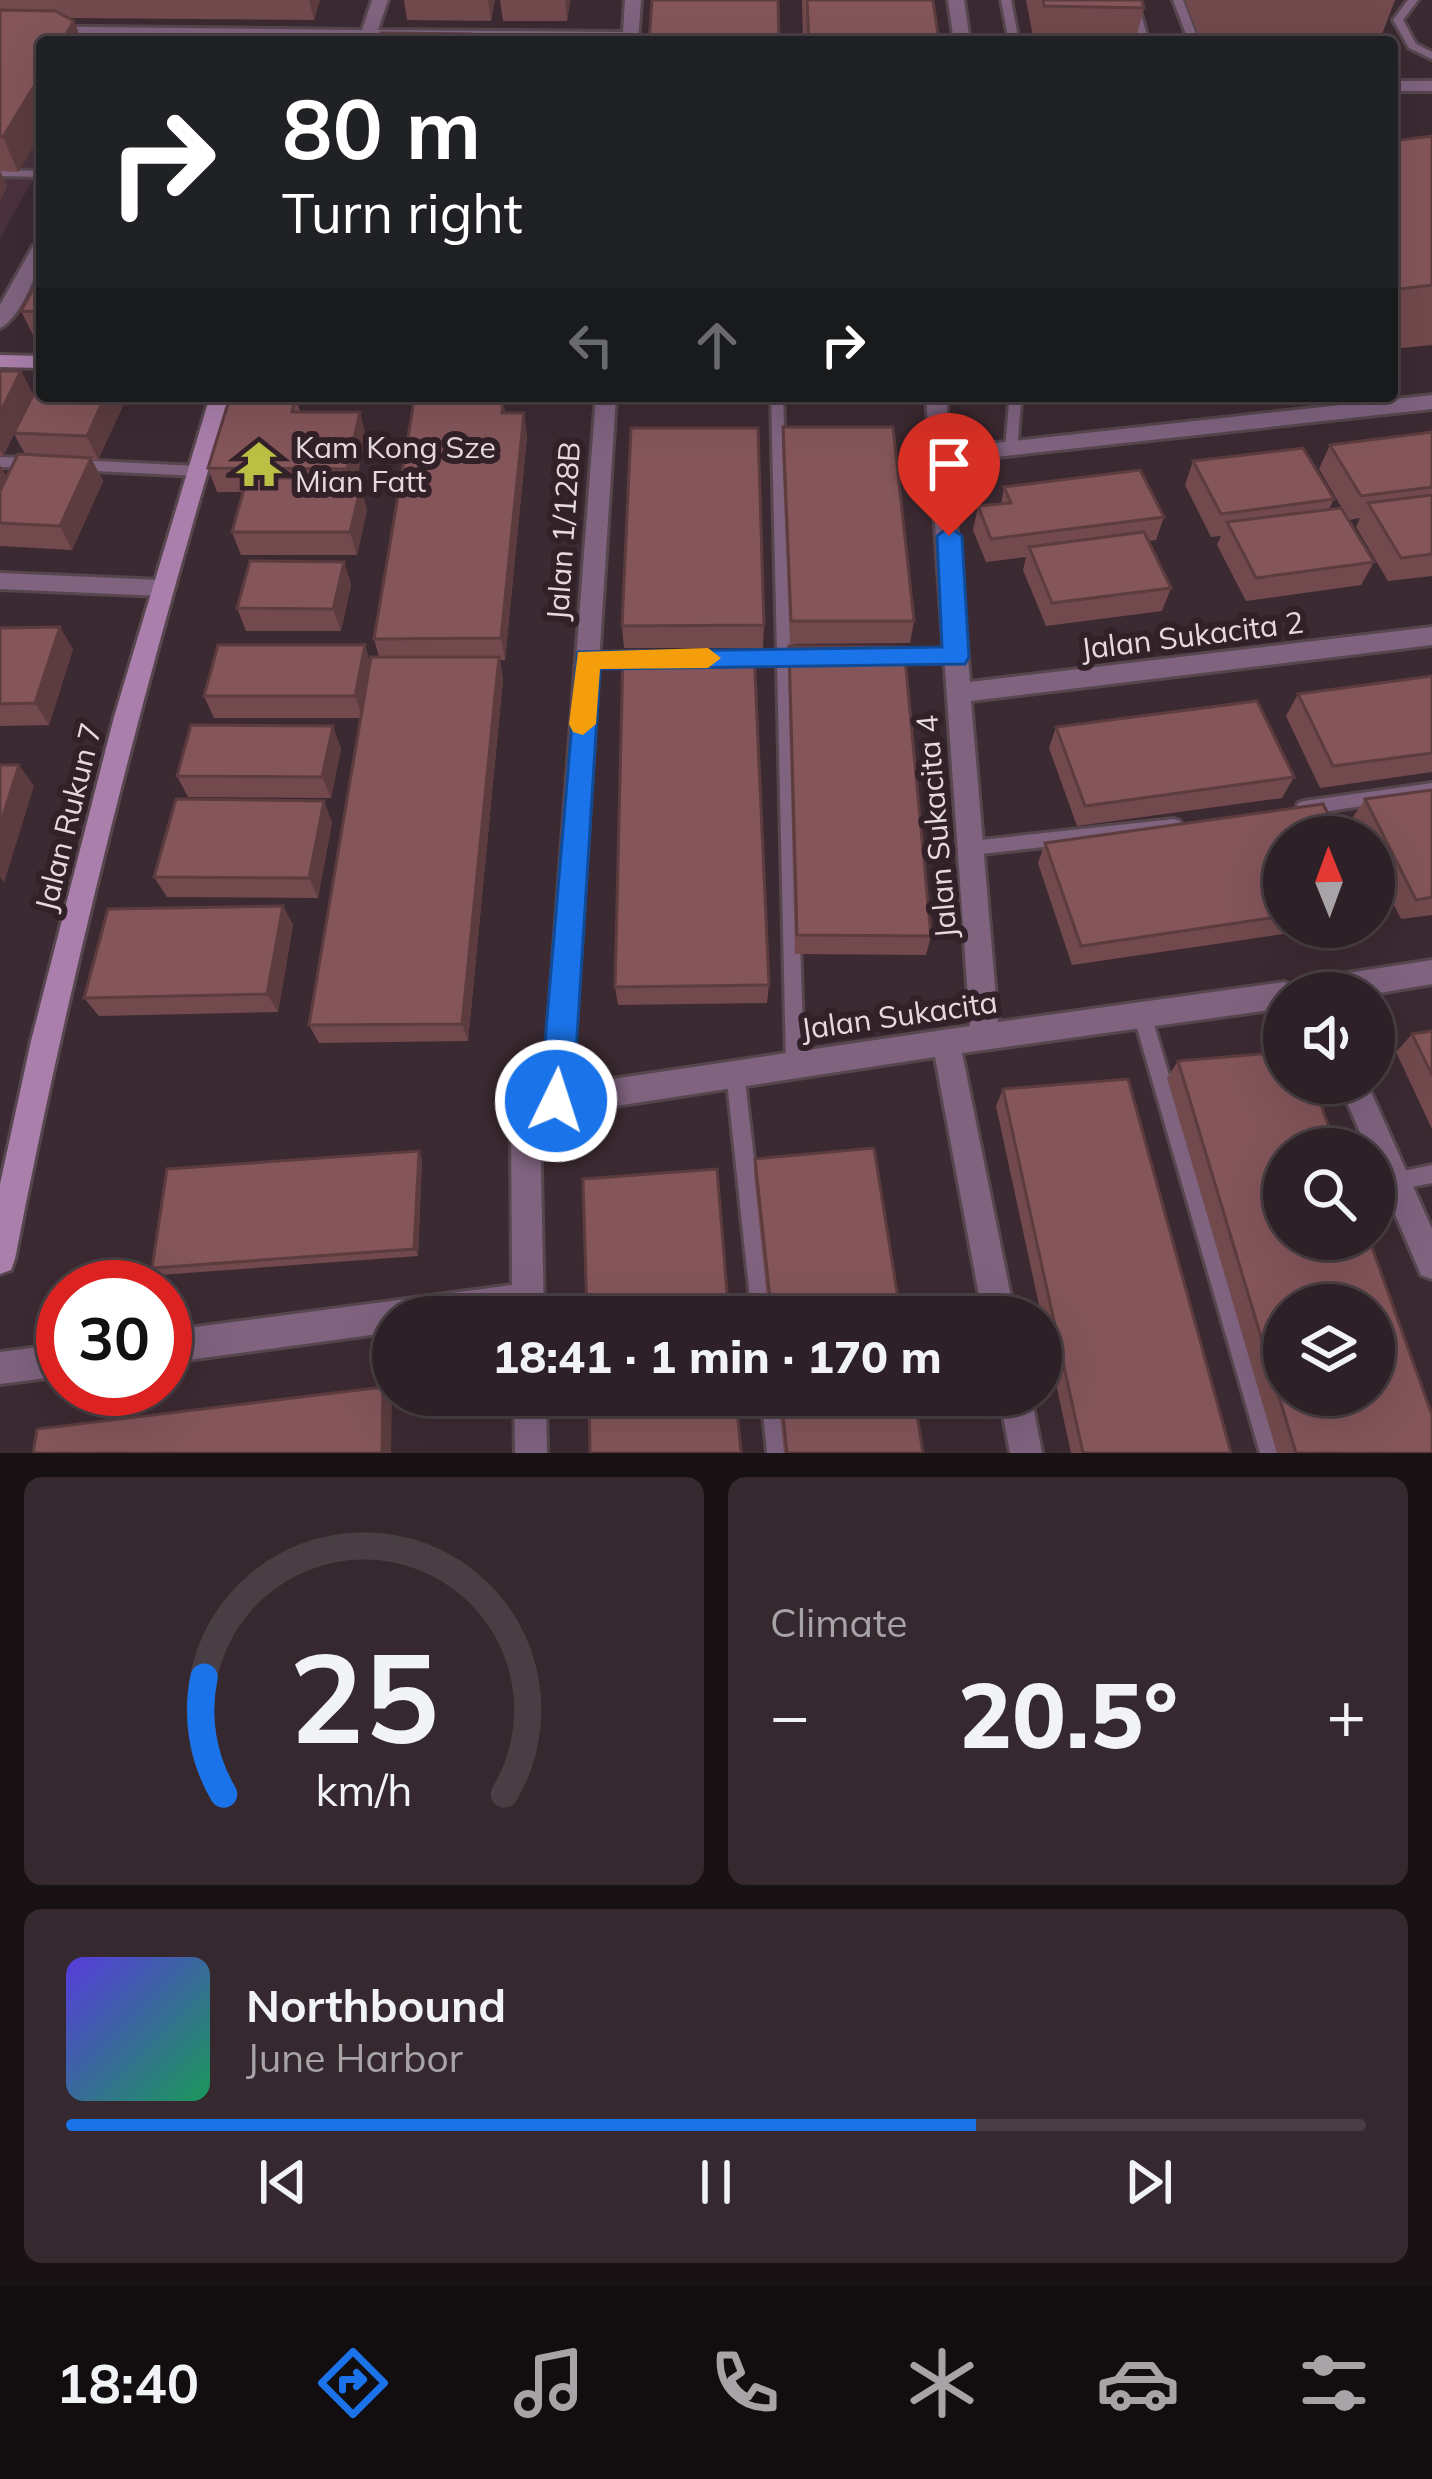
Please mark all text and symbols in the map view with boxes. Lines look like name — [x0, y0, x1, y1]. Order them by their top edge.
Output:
text: 80 m — [282, 75, 481, 180]
icon: right — [84, 84, 240, 240]
text: Turn right — [282, 179, 523, 247]
icon: left — [558, 312, 624, 378]
icon: ahead — [684, 312, 750, 378]
icon: right — [810, 312, 876, 378]
pin — [898, 413, 1000, 536]
place label: Kam Kong Sze Mian Fatt — [295, 428, 496, 500]
icon: arrive — [916, 431, 982, 497]
temple icon: Kam Kong Sze Mian Fatt — [234, 439, 284, 489]
street label: Jalan 1/128B — [538, 440, 588, 622]
street label: Jalan Sukacita 2 — [1078, 602, 1306, 668]
street label: Jalan Sukacita 4 — [907, 714, 965, 940]
street label: Jalan Rukun 7 — [26, 719, 110, 915]
north arrow — [1263, 816, 1395, 948]
map controls — [1263, 816, 1395, 1416]
button: sound — [1263, 972, 1395, 1104]
street label: Jalan Sukacita — [798, 982, 1000, 1048]
position arrow — [493, 1038, 619, 1164]
button: search — [1263, 1128, 1395, 1260]
speed limit sign: 30 — [36, 1260, 192, 1416]
button: layers — [1263, 1284, 1395, 1416]
text: 18:41 · 1 min · 170 m — [492, 1328, 942, 1384]
text: Climate — [770, 1598, 908, 1647]
text: 25 — [289, 1618, 439, 1774]
text: 20.5° — [958, 1658, 1178, 1771]
text: − — [770, 1673, 810, 1756]
text: + — [1326, 1673, 1366, 1756]
text: km/h — [315, 1763, 413, 1817]
text: Northbound — [246, 1977, 506, 2033]
text: June Harbor — [246, 2033, 463, 2082]
icon: previous — [250, 2149, 316, 2215]
icon: pause — [683, 2149, 749, 2215]
icon: next — [1116, 2149, 1182, 2215]
icon: directions — [311, 2341, 395, 2425]
icon: music — [507, 2341, 591, 2425]
icon: phone — [703, 2341, 787, 2425]
icon: climate — [900, 2341, 984, 2425]
icon: car — [1096, 2341, 1180, 2425]
icon: filters — [1292, 2341, 1376, 2425]
text: 18:40 — [56, 2349, 199, 2417]

